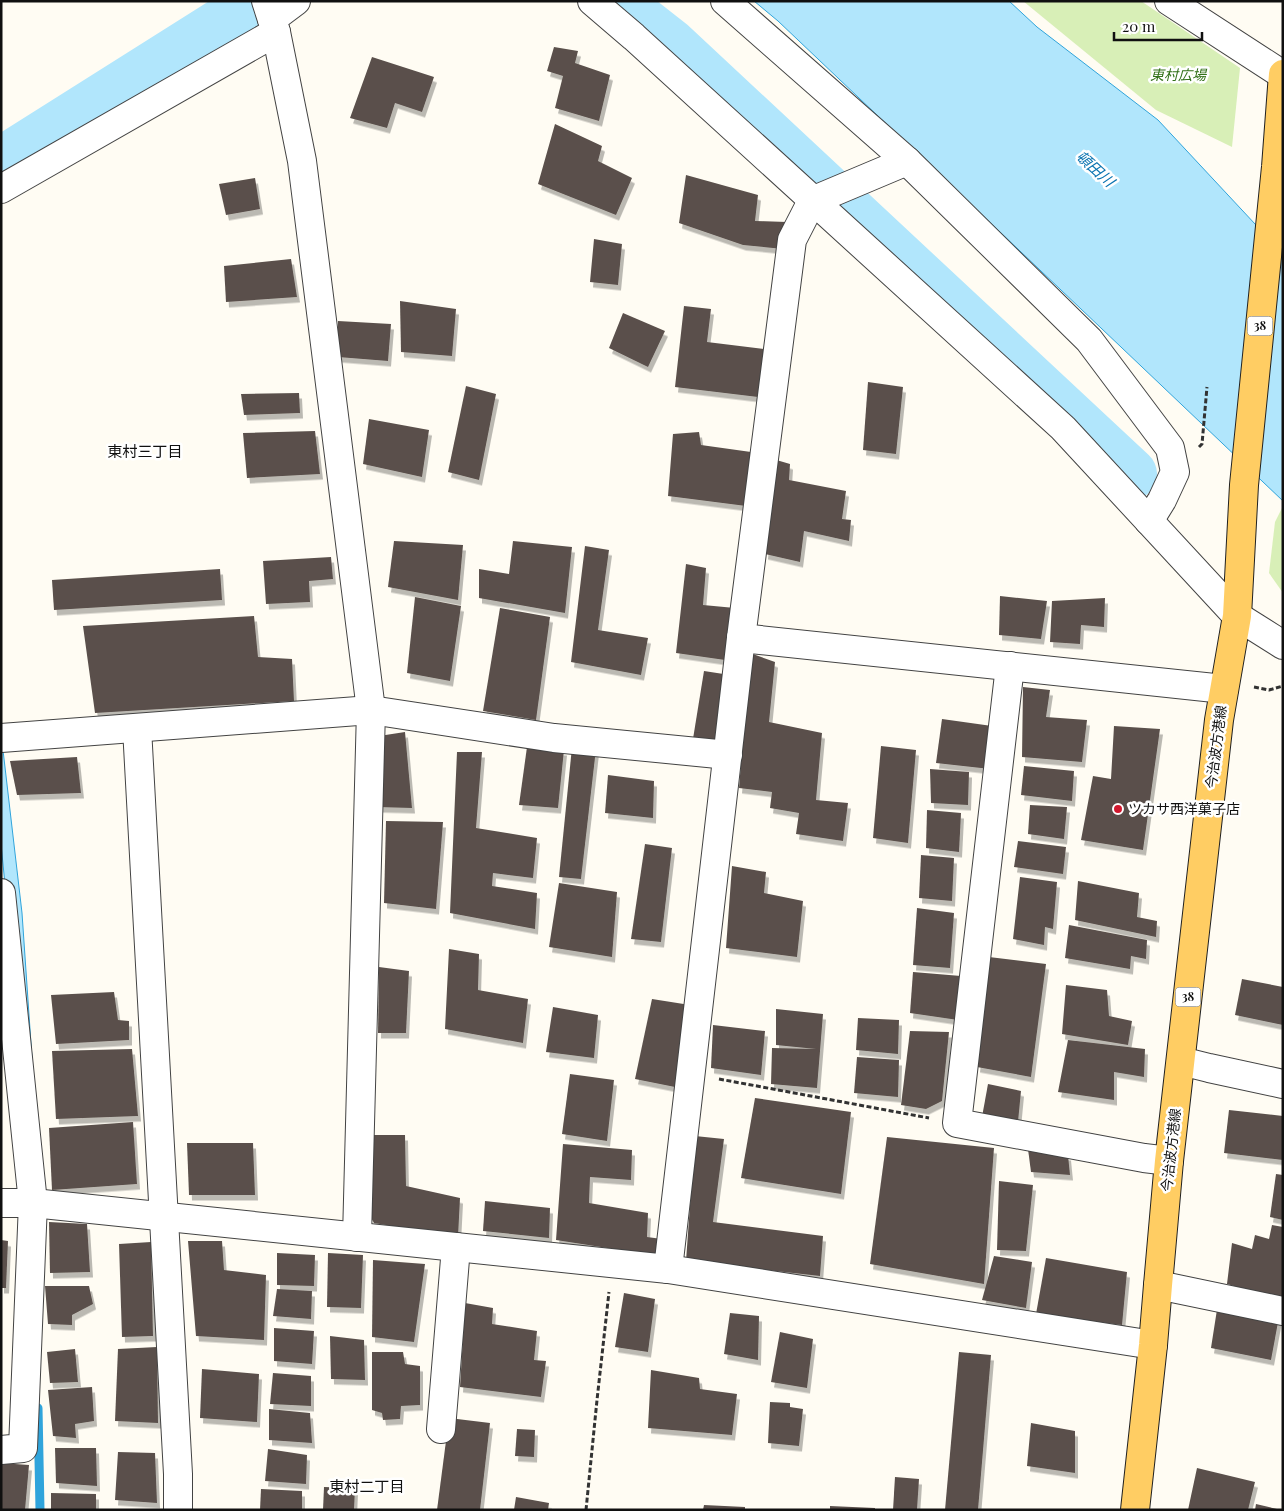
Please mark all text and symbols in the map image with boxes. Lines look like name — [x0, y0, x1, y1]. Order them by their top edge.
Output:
scale bar — [1114, 10, 1202, 42]
text: 20 m — [1122, 16, 1156, 36]
park label: 東村広場 — [1150, 65, 1208, 84]
water label: 頓田川 — [1072, 146, 1121, 192]
road number: 38 — [1248, 316, 1272, 336]
district label: 東村三丁目 — [107, 441, 183, 461]
street label: 今治波方港線 — [1201, 704, 1230, 790]
place label: ツカサ西洋菓子店 — [1128, 799, 1240, 818]
marker: ツカサ西洋菓子店 — [1112, 803, 1124, 815]
road number: 38 — [1176, 988, 1200, 1006]
street label: 今治波方港線 — [1157, 1107, 1184, 1193]
district label: 東村二丁目 — [329, 1476, 405, 1496]

